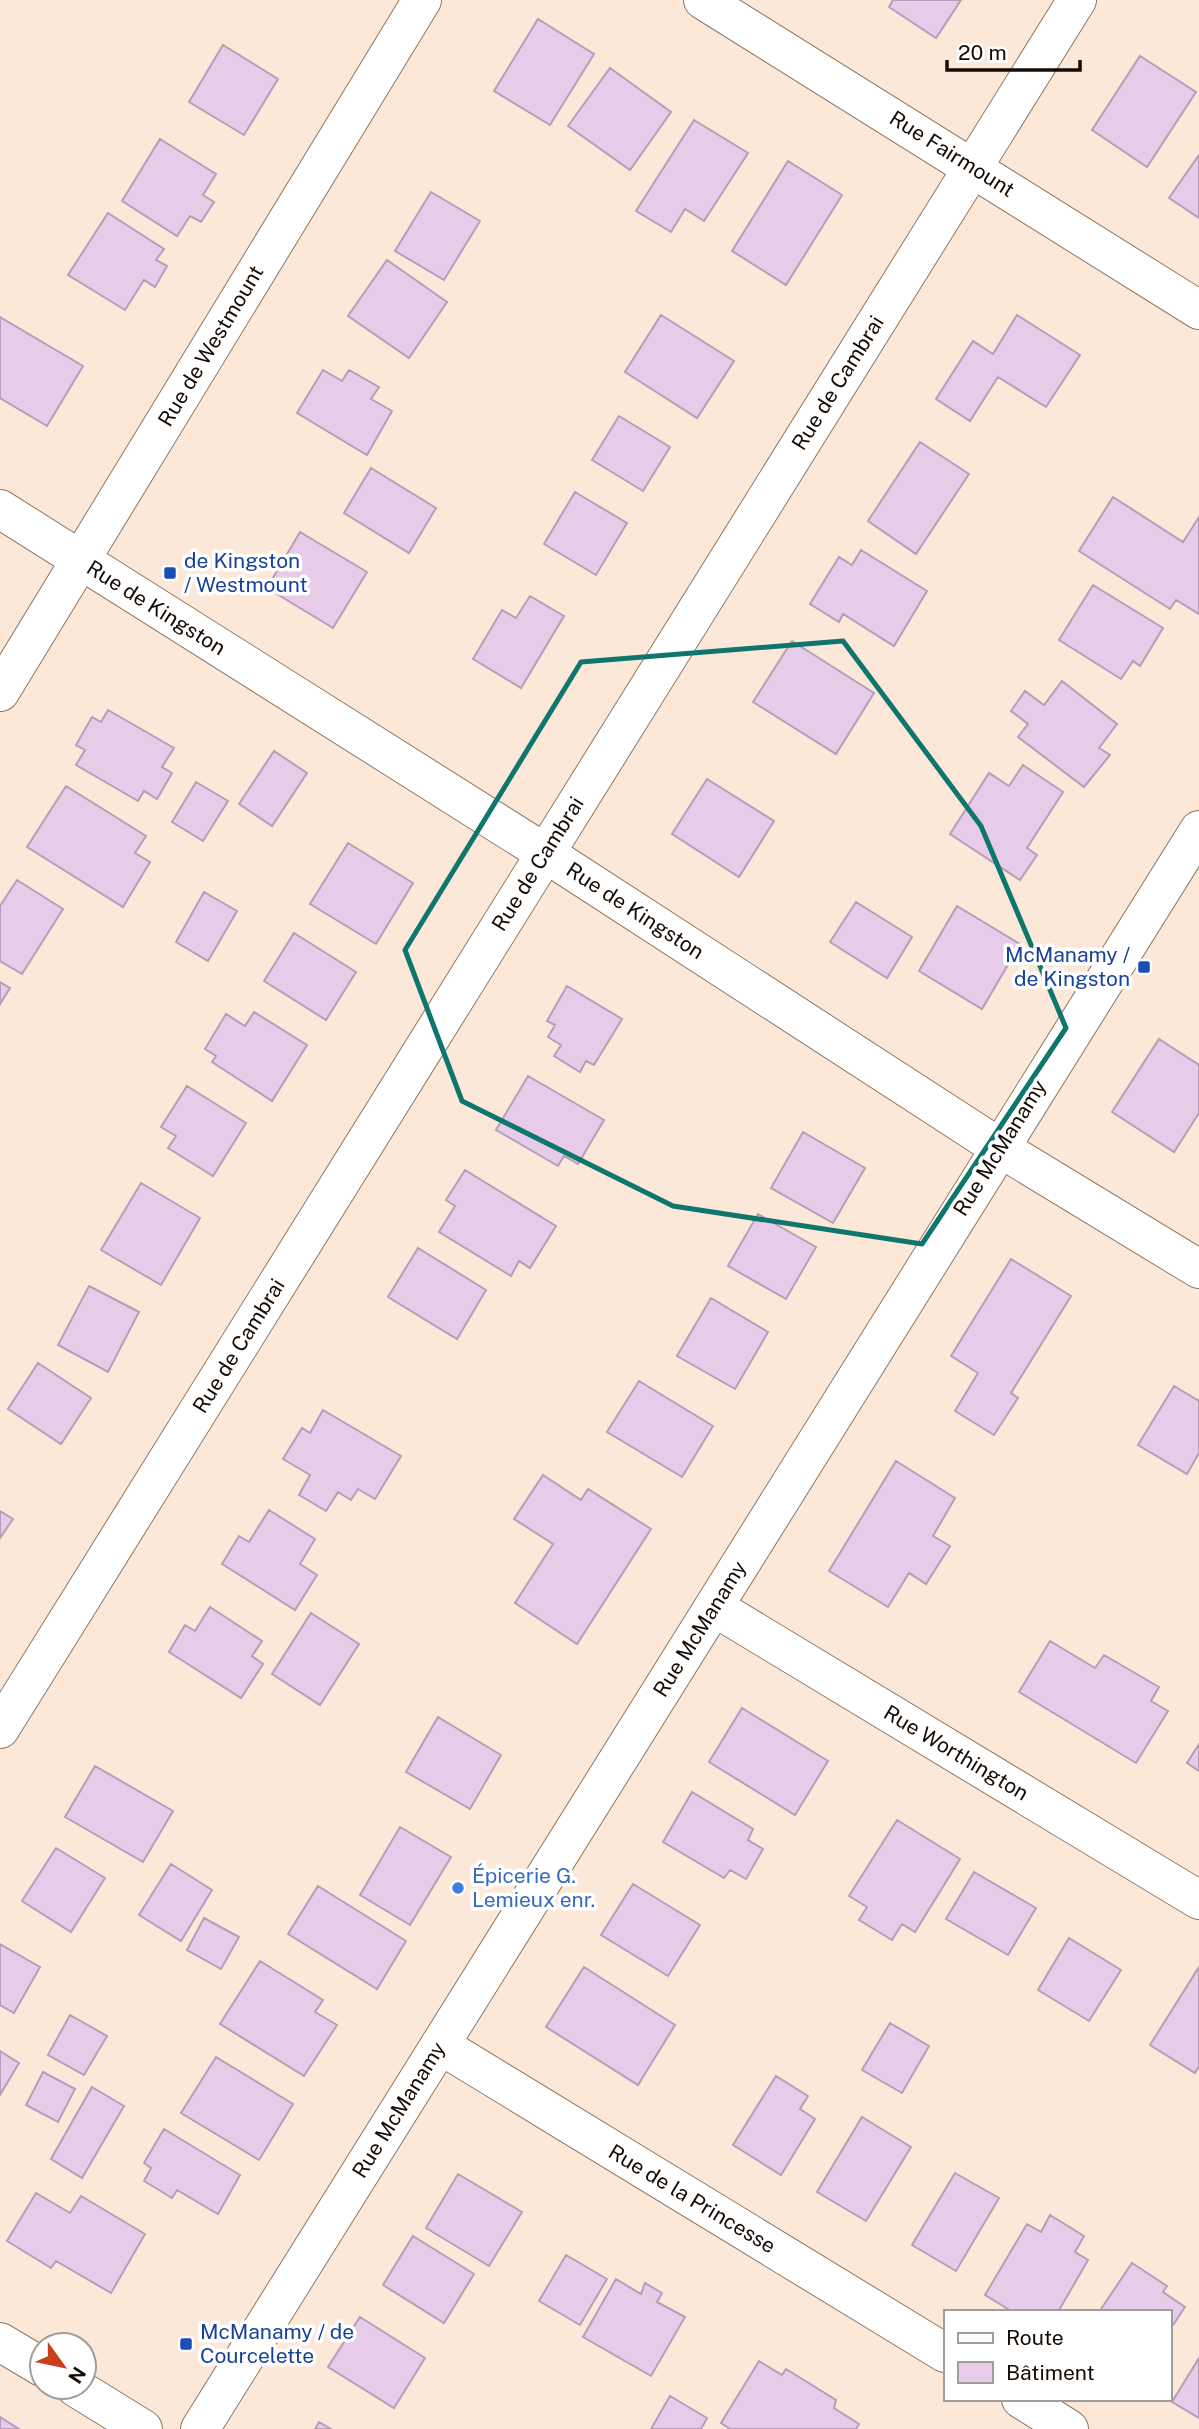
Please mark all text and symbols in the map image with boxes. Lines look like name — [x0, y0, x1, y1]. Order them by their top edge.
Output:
scale bar — [947, 28, 1080, 72]
text: 20 m — [958, 40, 1007, 65]
street label: Rue Fairmount — [885, 105, 1019, 202]
street label: Rue de Westmount — [153, 261, 269, 431]
street label: Rue de Cambrai — [786, 311, 889, 454]
place label: de Kingston / Westmount — [184, 548, 308, 597]
street label: Rue de Kingston — [82, 555, 230, 660]
marker: de Kingston / Westmount — [162, 565, 178, 581]
street label: Rue de Cambrai — [486, 792, 589, 935]
street label: Rue de Kingston — [562, 857, 709, 964]
place label: McManamy / de Kingston — [1005, 942, 1131, 991]
marker: McManamy / de Kingston — [1136, 959, 1152, 975]
street label: Rue McManamy — [948, 1075, 1051, 1220]
street label: Rue de Cambrai — [187, 1274, 290, 1417]
street label: Rue McManamy — [648, 1556, 751, 1701]
street label: Rue Worthington — [879, 1700, 1033, 1806]
place label: Épicerie G. Lemieux enr. — [472, 1863, 595, 1912]
marker: Épicerie G. Lemieux enr. — [450, 1880, 466, 1896]
street label: Rue McManamy — [347, 2037, 450, 2182]
street label: Rue de la Princesse — [604, 2139, 780, 2258]
legend — [944, 2310, 1171, 2401]
place label: McManamy / de Courcelette — [200, 2319, 354, 2368]
text: Route — [1006, 2325, 1064, 2350]
north arrow — [28, 2331, 98, 2401]
marker: McManamy / de Courcelette — [178, 2336, 194, 2352]
text: Bâtiment — [1006, 2360, 1095, 2385]
text: N — [64, 2363, 91, 2387]

